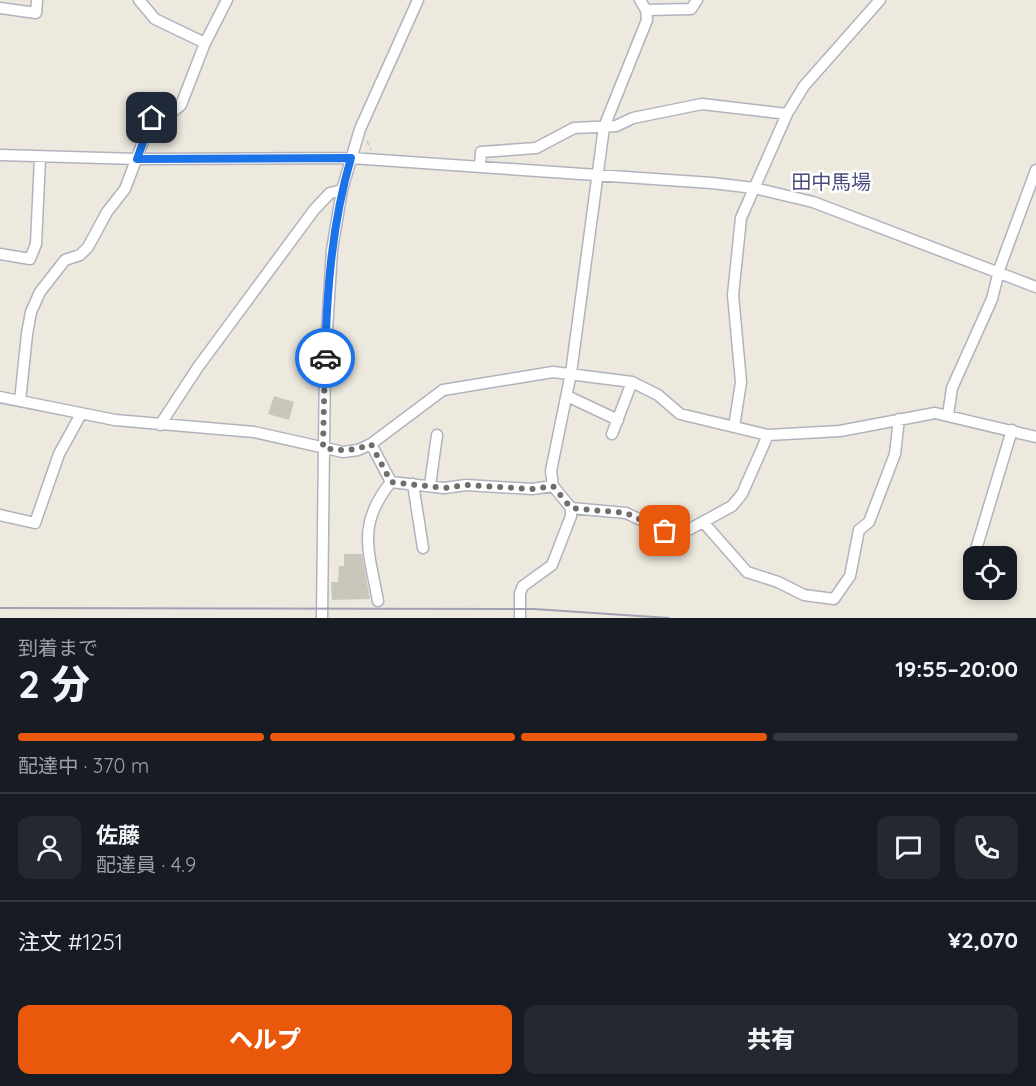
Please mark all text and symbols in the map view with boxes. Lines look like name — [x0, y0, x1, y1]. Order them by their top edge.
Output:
pin — [126, 92, 177, 143]
icon: home — [135, 101, 168, 134]
district label: 田中馬場 — [791, 169, 871, 194]
courier — [295, 328, 355, 388]
icon: car — [309, 342, 342, 375]
pin — [639, 505, 690, 556]
icon: bag — [648, 514, 681, 547]
map controls — [963, 546, 1017, 600]
button: locate — [963, 546, 1017, 600]
text: 到着まで — [18, 635, 98, 660]
text: 19:55–20:00 — [895, 655, 1018, 683]
text: 2 分 — [18, 659, 90, 708]
text: 配達中 · 370 m — [18, 753, 149, 778]
button: person — [18, 816, 81, 879]
button: chat — [877, 816, 940, 879]
button: phone — [955, 816, 1018, 879]
text: 佐藤 — [96, 821, 140, 849]
text: 配達員 · 4.9 — [96, 852, 196, 877]
text: ¥2,070 — [948, 926, 1018, 954]
text: 注文 #1251 — [18, 928, 123, 956]
button: ヘルプ — [18, 1005, 512, 1074]
button: 共有 — [524, 1005, 1018, 1074]

